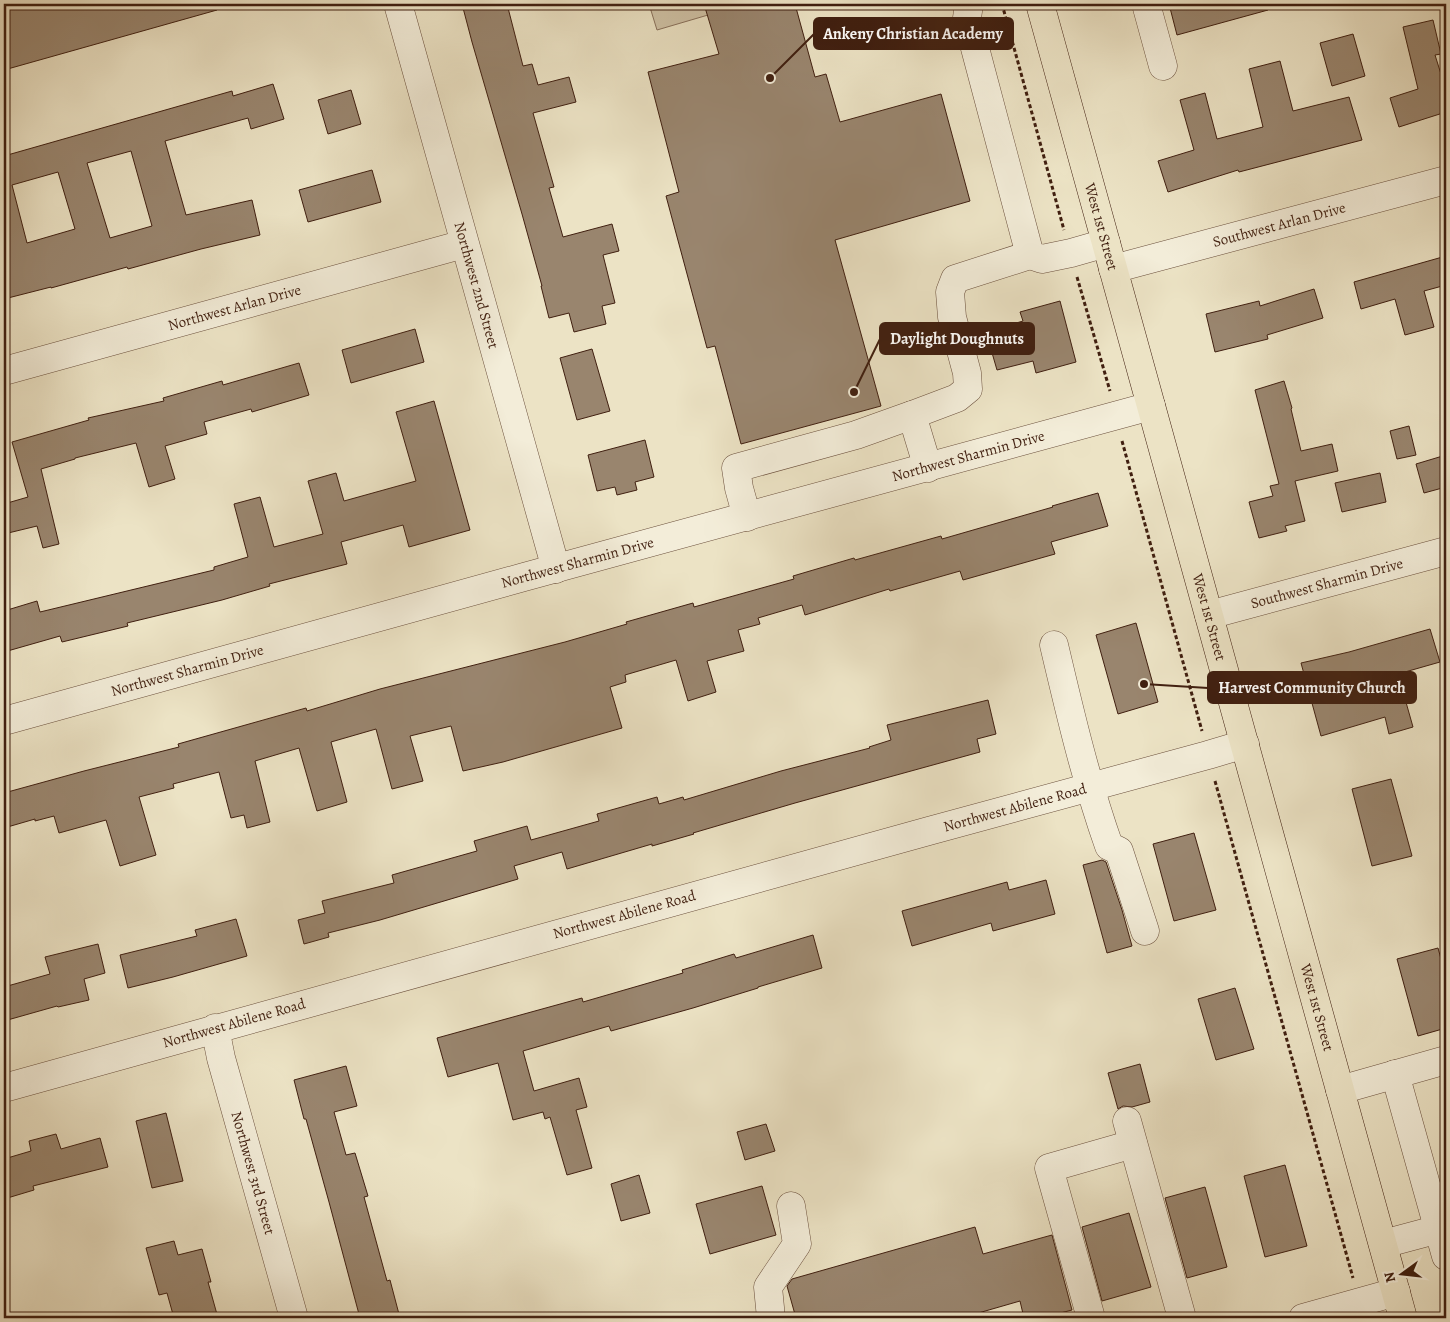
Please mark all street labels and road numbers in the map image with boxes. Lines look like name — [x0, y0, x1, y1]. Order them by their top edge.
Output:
street label: West 1st Street — [1080, 180, 1123, 273]
street label: Southwest Arlan Drive — [1210, 197, 1348, 252]
street label: Northwest 2nd Street — [449, 220, 504, 351]
street label: Northwest Arlan Drive — [166, 279, 303, 335]
street label: Northwest Sharmin Drive — [890, 425, 1047, 486]
street label: Northwest Sharmin Drive — [499, 532, 656, 593]
street label: Southwest Sharmin Drive — [1248, 553, 1406, 613]
street label: West 1st Street — [1188, 570, 1231, 663]
street label: Northwest Sharmin Drive — [108, 640, 266, 701]
street label: Northwest Abilene Road — [941, 778, 1089, 837]
street label: Northwest Abilene Road — [550, 885, 699, 944]
street label: West 1st Street — [1295, 961, 1339, 1053]
street label: Northwest Abilene Road — [160, 993, 309, 1053]
street label: Northwest 3rd Street — [226, 1109, 280, 1237]

